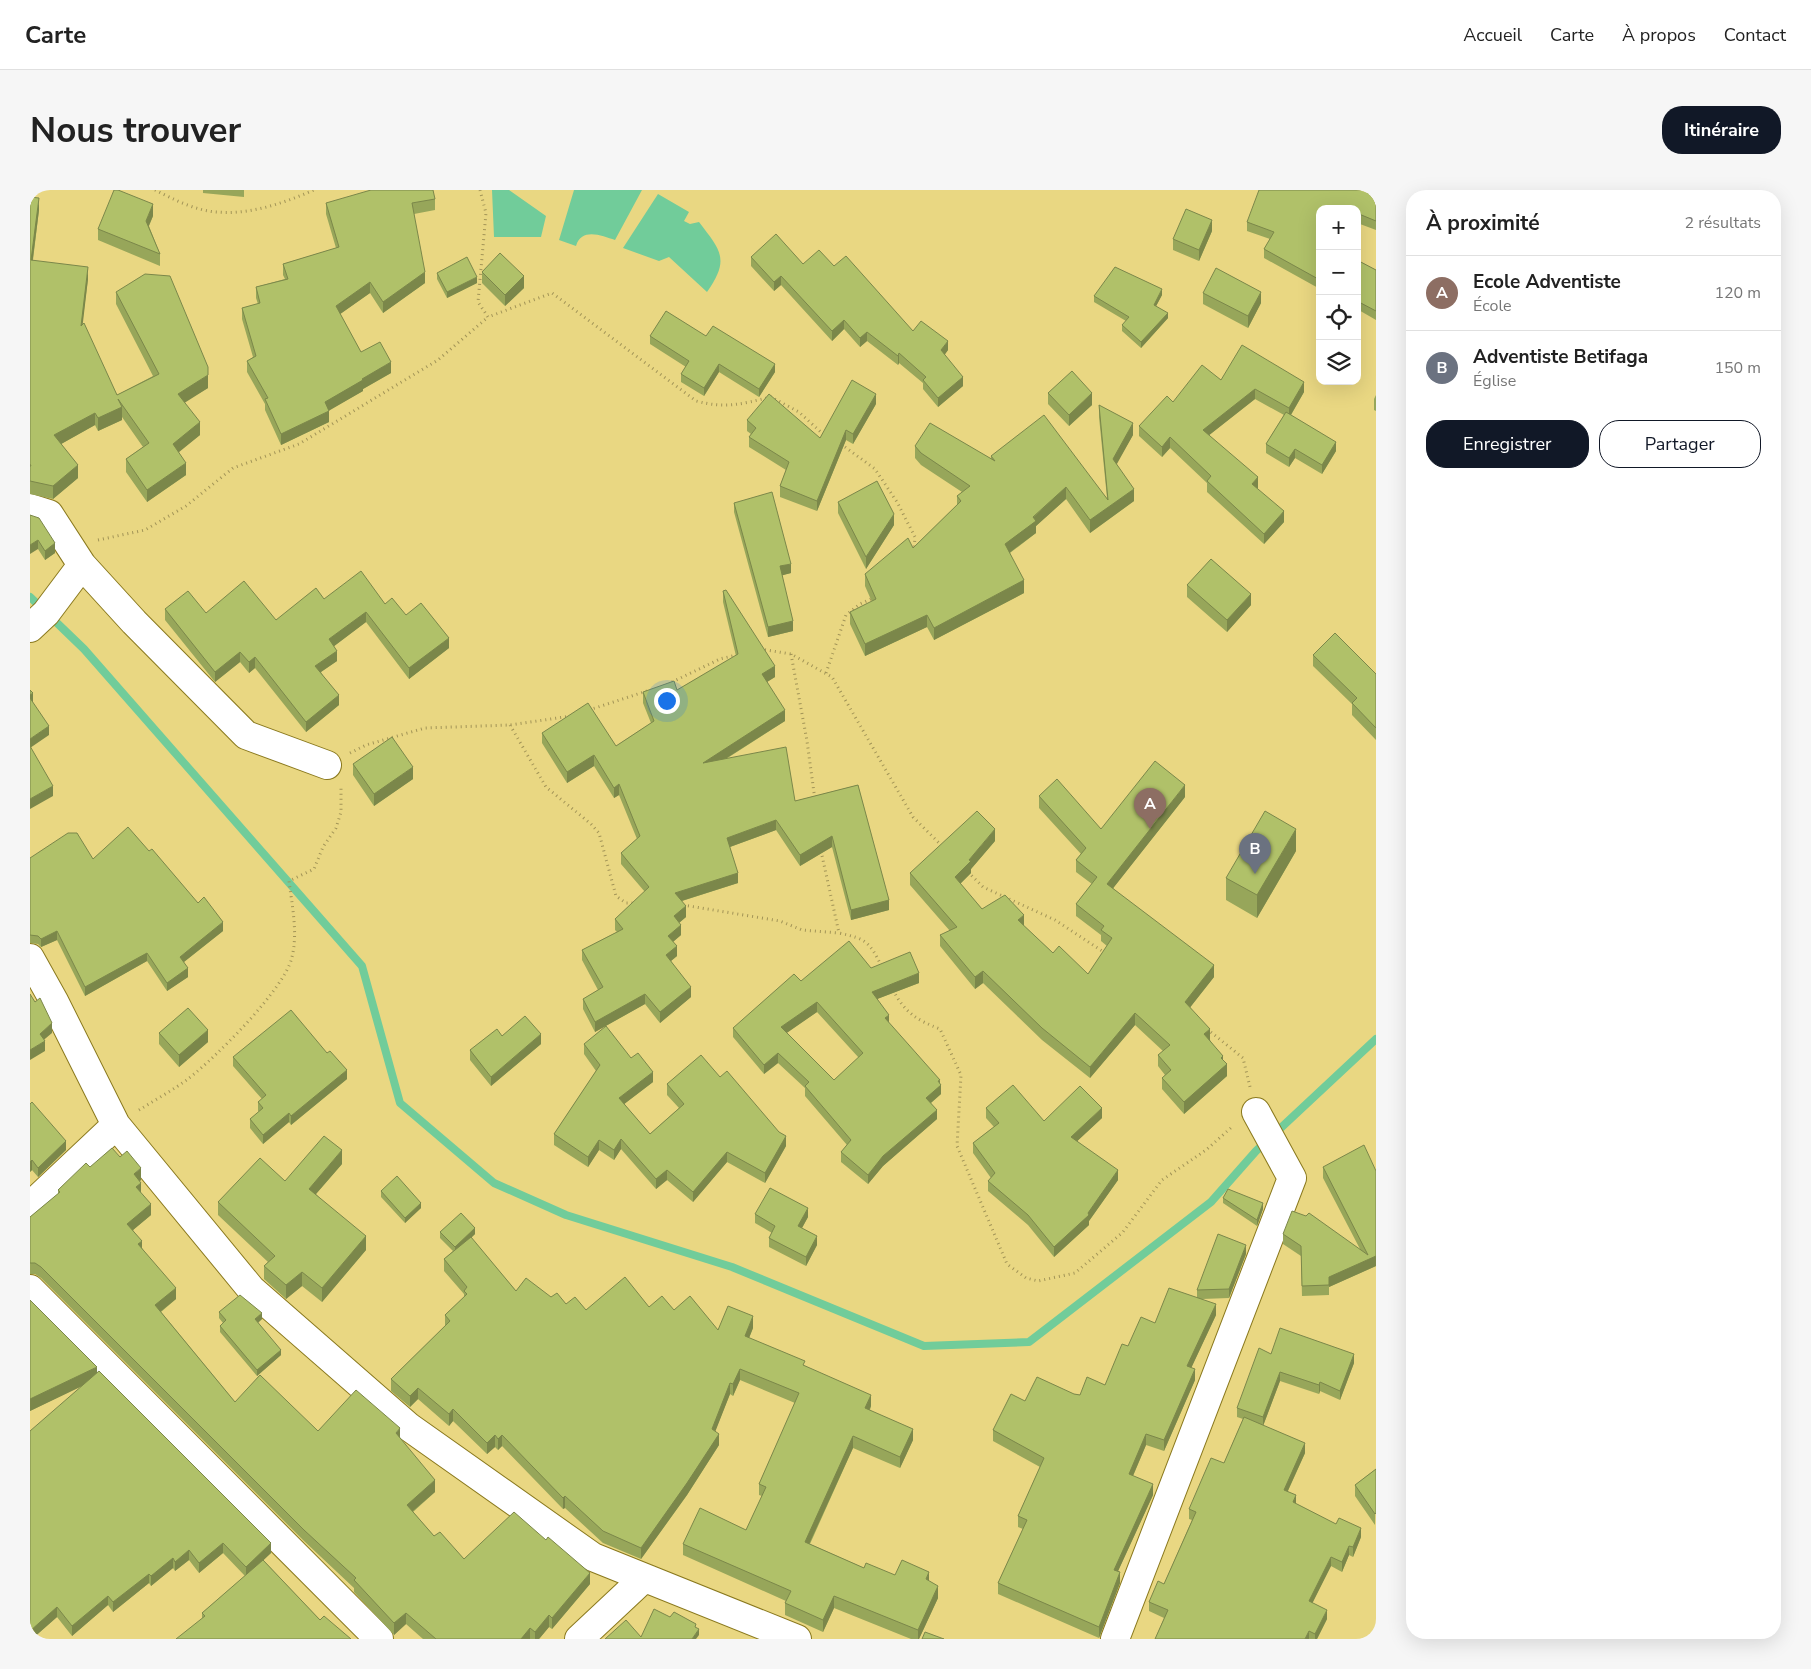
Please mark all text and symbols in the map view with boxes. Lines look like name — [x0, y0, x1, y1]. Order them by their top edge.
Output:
text: Carte — [25, 19, 86, 51]
text: Accueil — [1463, 23, 1522, 47]
text: Carte — [1550, 23, 1594, 47]
text: À propos — [1622, 23, 1696, 47]
text: Contact — [1724, 23, 1786, 47]
button: Itinéraire — [1662, 106, 1781, 154]
text: Nous trouver — [30, 107, 241, 154]
map controls — [1316, 205, 1361, 385]
button: + — [1316, 205, 1361, 250]
text: À proximité — [1426, 209, 1540, 237]
text: 2 résultats — [1685, 212, 1761, 234]
button: − — [1316, 250, 1361, 295]
text: Ecole Adventiste — [1473, 269, 1621, 295]
text: A — [1436, 282, 1448, 304]
text: 120 m — [1714, 282, 1761, 304]
button: locate — [1316, 295, 1361, 340]
text: École — [1473, 295, 1512, 317]
button: layers — [1316, 340, 1361, 385]
text: Adventiste Betifaga — [1473, 344, 1648, 370]
text: B — [1436, 357, 1448, 379]
text: 150 m — [1714, 357, 1761, 379]
text: Église — [1473, 370, 1516, 392]
button: Enregistrer — [1426, 420, 1589, 468]
button: Partager — [1599, 420, 1761, 468]
your location — [654, 688, 680, 714]
pin: A — [1134, 788, 1166, 829]
pin: B — [1239, 833, 1271, 874]

